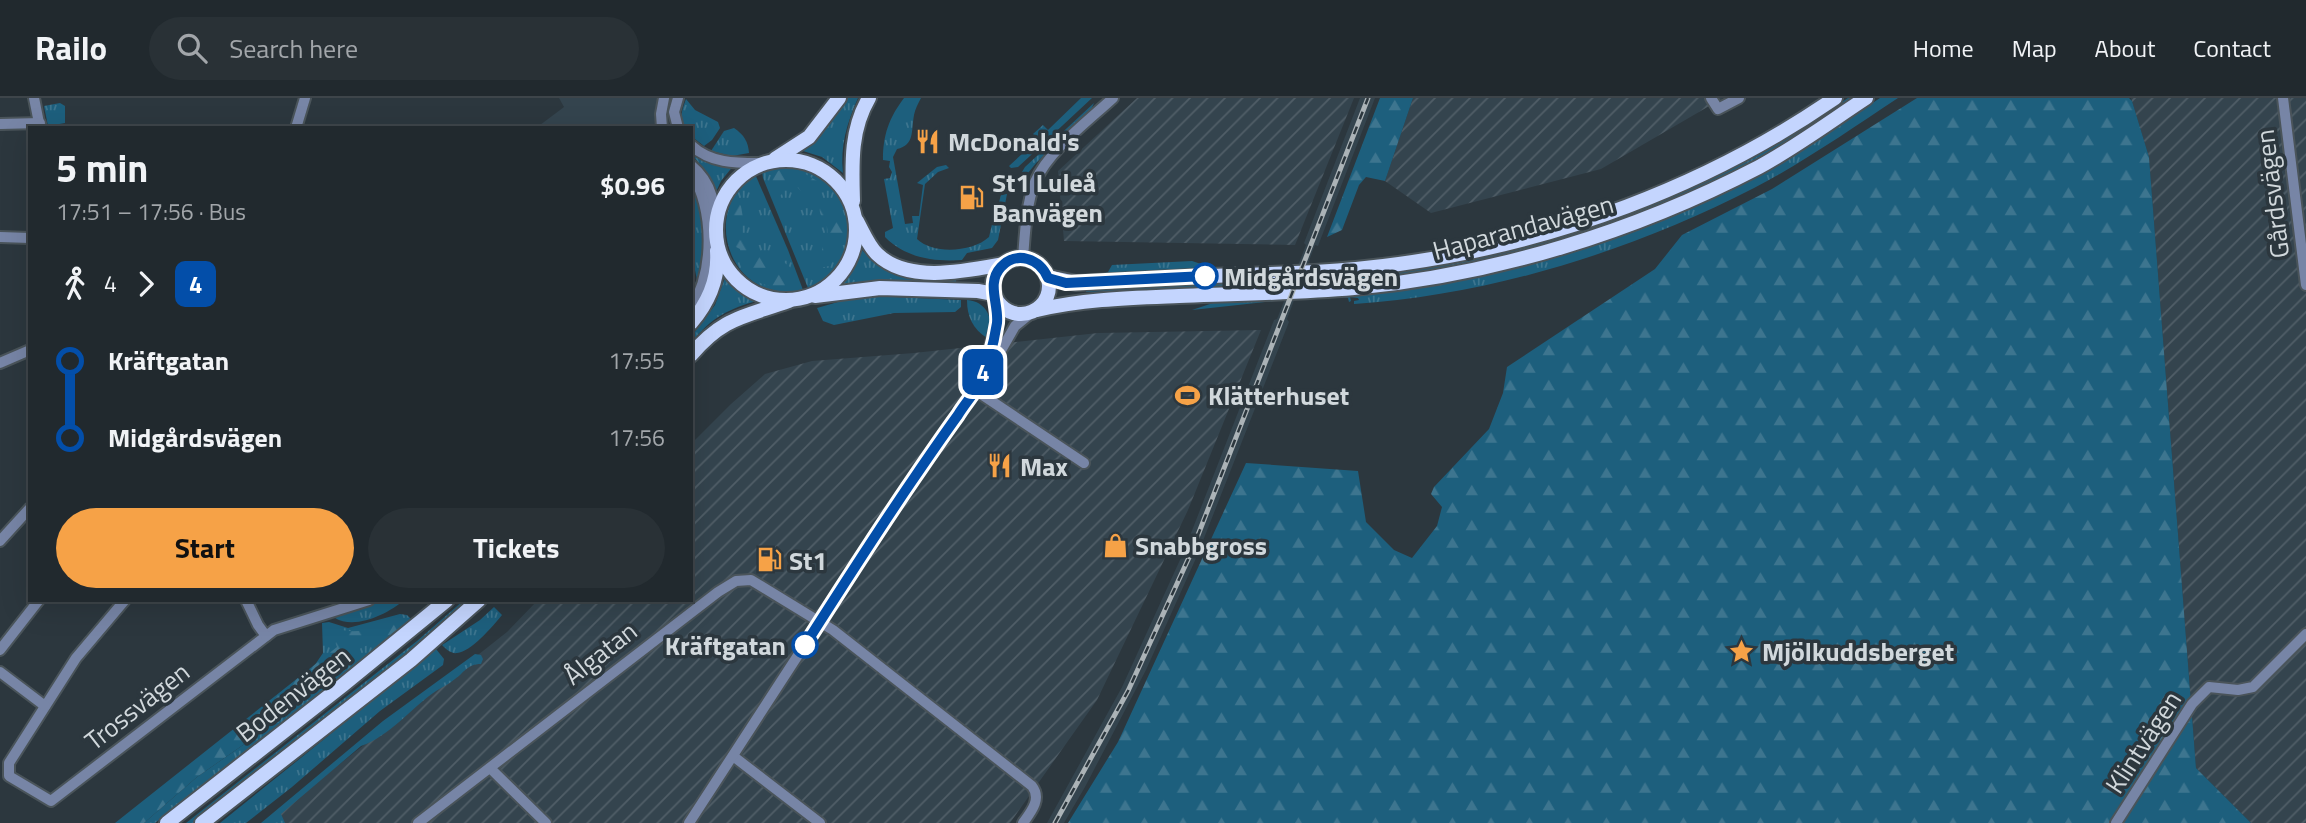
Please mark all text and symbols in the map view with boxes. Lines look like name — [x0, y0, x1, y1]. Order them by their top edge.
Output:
search box — [149, 17, 639, 80]
text: Railo — [35, 23, 107, 73]
icon: search — [173, 29, 211, 67]
text: Search here — [229, 29, 358, 68]
text: Home — [1913, 30, 1974, 66]
text: Map — [2012, 30, 2057, 66]
text: About — [2095, 30, 2155, 66]
text: Contact — [2193, 30, 2271, 66]
place label: McDonald's — [948, 122, 1080, 161]
restaurant icon: McDonald's — [914, 127, 942, 155]
street label: Gårdsvägen — [2245, 128, 2299, 260]
text: 5 min — [56, 139, 148, 197]
place label: St1 Luleå Banvägen — [992, 163, 1103, 232]
text: $0.96 — [600, 166, 665, 205]
fuel station icon: St1 Luleå Banvägen — [958, 183, 986, 211]
street label: Haparandavägen — [1428, 184, 1618, 270]
text: 17:51 – 17:56 · Bus — [56, 194, 246, 229]
place label: Midgårdsvägen — [1224, 257, 1398, 296]
marker: Midgårdsvägen — [1192, 263, 1218, 289]
icon: walk — [56, 265, 94, 303]
icon: forward — [127, 265, 165, 303]
text: 4 — [104, 266, 117, 301]
text: 4 — [189, 266, 202, 302]
text: Kräftgatan — [108, 341, 229, 380]
text: 17:55 — [608, 343, 665, 378]
line badge: 4 — [960, 349, 1006, 395]
text: 4 — [976, 354, 990, 390]
place label: Klätterhuset — [1208, 376, 1349, 415]
sports icon: Klätterhuset — [1174, 381, 1202, 409]
text: Midgårdsvägen — [108, 418, 282, 457]
text: 17:56 — [608, 420, 665, 455]
place label: Max — [1020, 447, 1068, 486]
restaurant icon: Max — [986, 452, 1014, 480]
button: Start — [56, 508, 354, 588]
button: Tickets — [368, 508, 665, 588]
place label: Snabbgross — [1135, 526, 1267, 565]
shop icon: Snabbgross — [1101, 531, 1129, 559]
place label: St1 — [789, 541, 827, 580]
fuel station icon: St1 — [755, 546, 783, 574]
street label: Ålgatan — [555, 612, 645, 694]
place label: Kräftgatan — [665, 626, 786, 665]
marker: Kräftgatan — [792, 632, 818, 658]
place label: Mjölkuddsberget — [1762, 632, 1954, 671]
street label: Bodenvägen — [227, 637, 359, 751]
place icon: Mjölkuddsberget — [1728, 637, 1756, 665]
street label: Trossvägen — [76, 653, 198, 759]
street label: Klintvägen — [2095, 683, 2191, 801]

